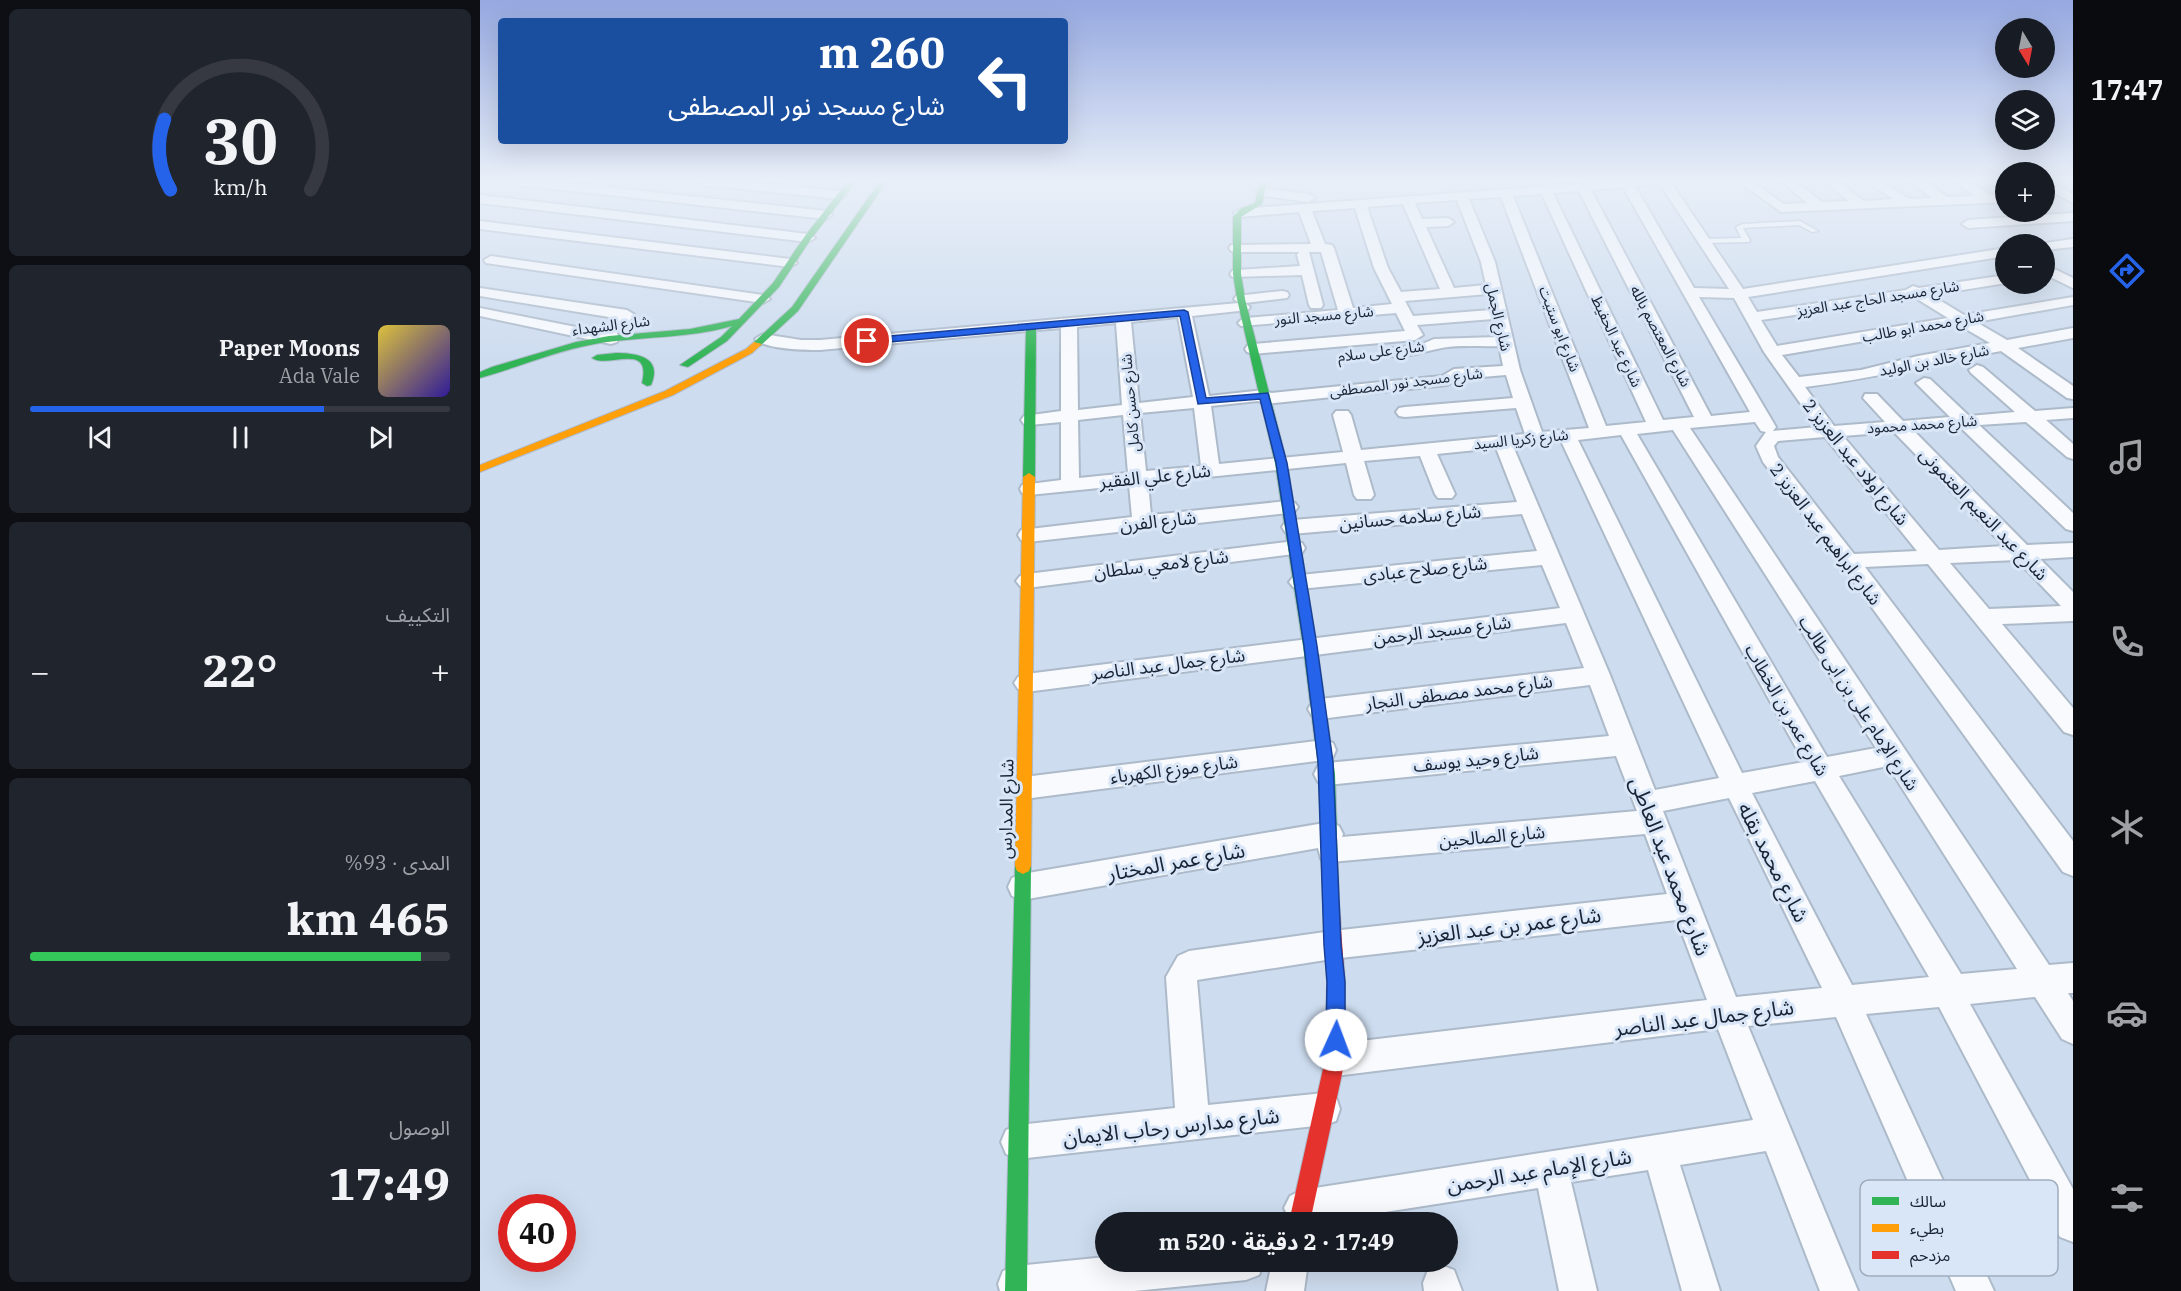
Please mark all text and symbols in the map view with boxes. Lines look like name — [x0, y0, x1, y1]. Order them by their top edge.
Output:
north arrow — [1995, 18, 2055, 78]
map controls — [1995, 18, 2055, 294]
text: 260 m — [819, 25, 945, 80]
icon: left — [966, 42, 1044, 120]
text: 17:47 — [2091, 72, 2164, 107]
text: شارع مسجد نور المصطفى — [668, 87, 945, 122]
button: layers — [1995, 90, 2055, 150]
text: 30 — [203, 100, 277, 181]
button: + — [1995, 162, 2055, 222]
text: km/h — [213, 173, 267, 201]
button: − — [1995, 234, 2055, 294]
icon: directions — [2106, 250, 2148, 292]
street label: شارع مسجد الحاج عبد العزيز — [1794, 276, 1961, 323]
street label: شارع الجمل — [1479, 281, 1516, 354]
street label: شارع المعتصم بالله — [1624, 282, 1696, 392]
street label: شارع ابو ستيت — [1532, 283, 1585, 376]
street label: شارع عبد الحفيظ — [1585, 292, 1647, 392]
street label: شارع مسجد النور — [1273, 301, 1375, 332]
street label: شارع محمد ابو طالب — [1861, 306, 1986, 349]
street label: شارع الشهداء — [571, 311, 652, 342]
pin — [841, 315, 892, 366]
icon: arrive — [850, 324, 883, 357]
text: Paper Moons — [219, 333, 360, 362]
street label: شارع على سلام — [1337, 336, 1426, 369]
street label: شارع خالد بن الوليد — [1877, 340, 1991, 383]
street label: شارع حسن كامل — [1116, 353, 1147, 453]
text: Ada Vale — [279, 362, 360, 389]
street label: شارع مسجد نور المصطفى — [1328, 363, 1484, 404]
street label: شارع اولاد عبد العزيز 2 — [1796, 394, 1914, 532]
street label: شارع محمد محمود — [1866, 411, 1978, 440]
icon: previous — [84, 421, 117, 454]
icon: pause — [224, 421, 257, 454]
icon: next — [364, 421, 397, 454]
street label: شارع زكريا السيد — [1473, 425, 1570, 456]
icon: music — [2106, 436, 2148, 478]
street label: شارع عبد النعيم العتمونى — [1913, 443, 2053, 587]
street label: شارع ابراهيم عبد العزيز 2 — [1763, 458, 1887, 611]
street label: شارع علي الفقير — [1097, 459, 1212, 496]
street label: شارع سلامه حسانين — [1338, 499, 1482, 538]
street label: شارع الفرن — [1119, 506, 1198, 539]
street label: شارع لامعي سلطان — [1092, 544, 1230, 587]
street label: شارع صلاح عبادى — [1362, 551, 1489, 590]
text: التكييف — [386, 601, 450, 628]
street label: شارع مسجد الرحمن — [1372, 610, 1513, 653]
street label: شارع الإمام على بن ابى طالب — [1791, 611, 1924, 796]
icon: phone — [2106, 621, 2148, 663]
street label: شارع عمر بن الخطاب — [1737, 640, 1834, 782]
text: 22° — [202, 641, 278, 699]
street label: شارع جمال عبد الناصر — [1089, 643, 1247, 688]
text: − — [30, 650, 50, 693]
text: + — [430, 650, 450, 693]
street label: شارع محمد مصطفى النجار — [1363, 669, 1554, 718]
street label: شارع وحيد يوسف — [1412, 741, 1540, 780]
street label: شارع موزع الكهرباء — [1109, 750, 1239, 791]
street label: شارع المدارس — [994, 759, 1021, 859]
street label: شارع محمد عبد العاطى — [1622, 773, 1718, 960]
street label: شارع محمد بقله — [1730, 797, 1816, 928]
icon: climate — [2106, 806, 2148, 848]
street label: شارع الصالحين — [1438, 820, 1546, 855]
street label: شارع عمر المختار — [1104, 835, 1247, 889]
text: المدى · 93% — [345, 849, 450, 876]
text: 465 km — [287, 889, 450, 947]
street label: شارع عمر بن عبد العزيز — [1414, 900, 1603, 952]
street label: شارع جمال عبد الناصر — [1612, 992, 1796, 1044]
icon: car — [2106, 992, 2148, 1034]
position arrow — [1304, 1008, 1368, 1072]
street label: شارع مدارس رحاب الايمان — [1061, 1101, 1281, 1153]
text: الوصول — [389, 1114, 450, 1141]
street label: شارع الإمام عبد الرحمن — [1445, 1142, 1634, 1201]
text: 17:49 — [328, 1154, 450, 1212]
icon: filters — [2106, 1177, 2148, 1219]
legend — [1860, 1180, 2058, 1276]
text: سالك — [1910, 1191, 1946, 1211]
speed limit sign: 40 — [498, 1194, 576, 1272]
text: بطيء — [1910, 1218, 1944, 1241]
text: 17:49 · 2 دقيقة · 520 m — [1159, 1227, 1394, 1256]
text: مزدحم — [1910, 1245, 1950, 1268]

